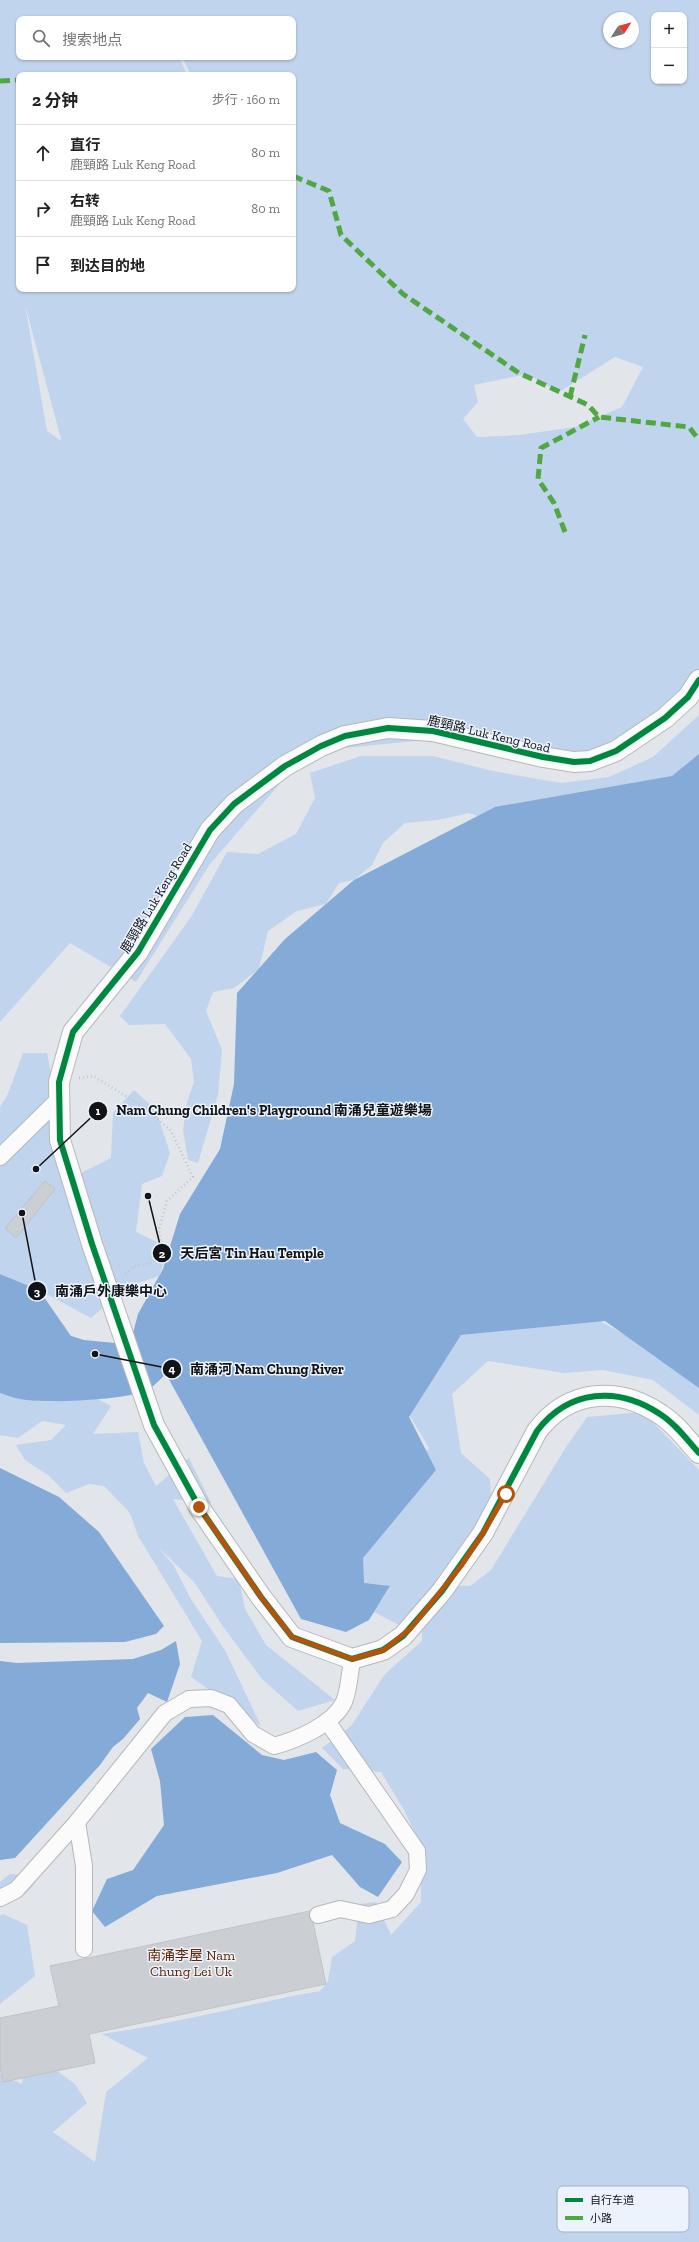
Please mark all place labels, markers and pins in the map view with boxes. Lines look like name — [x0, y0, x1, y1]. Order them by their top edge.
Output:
callout: Nam Chung Children's Playground 南涌兒童遊樂場 — [88, 1098, 439, 1124]
callout: 天后宮 Tin Hau Temple — [152, 1240, 331, 1266]
callout: 南涌戶外康樂中心 — [27, 1278, 175, 1304]
callout: 南涌河 Nam Chung River — [162, 1356, 352, 1382]

